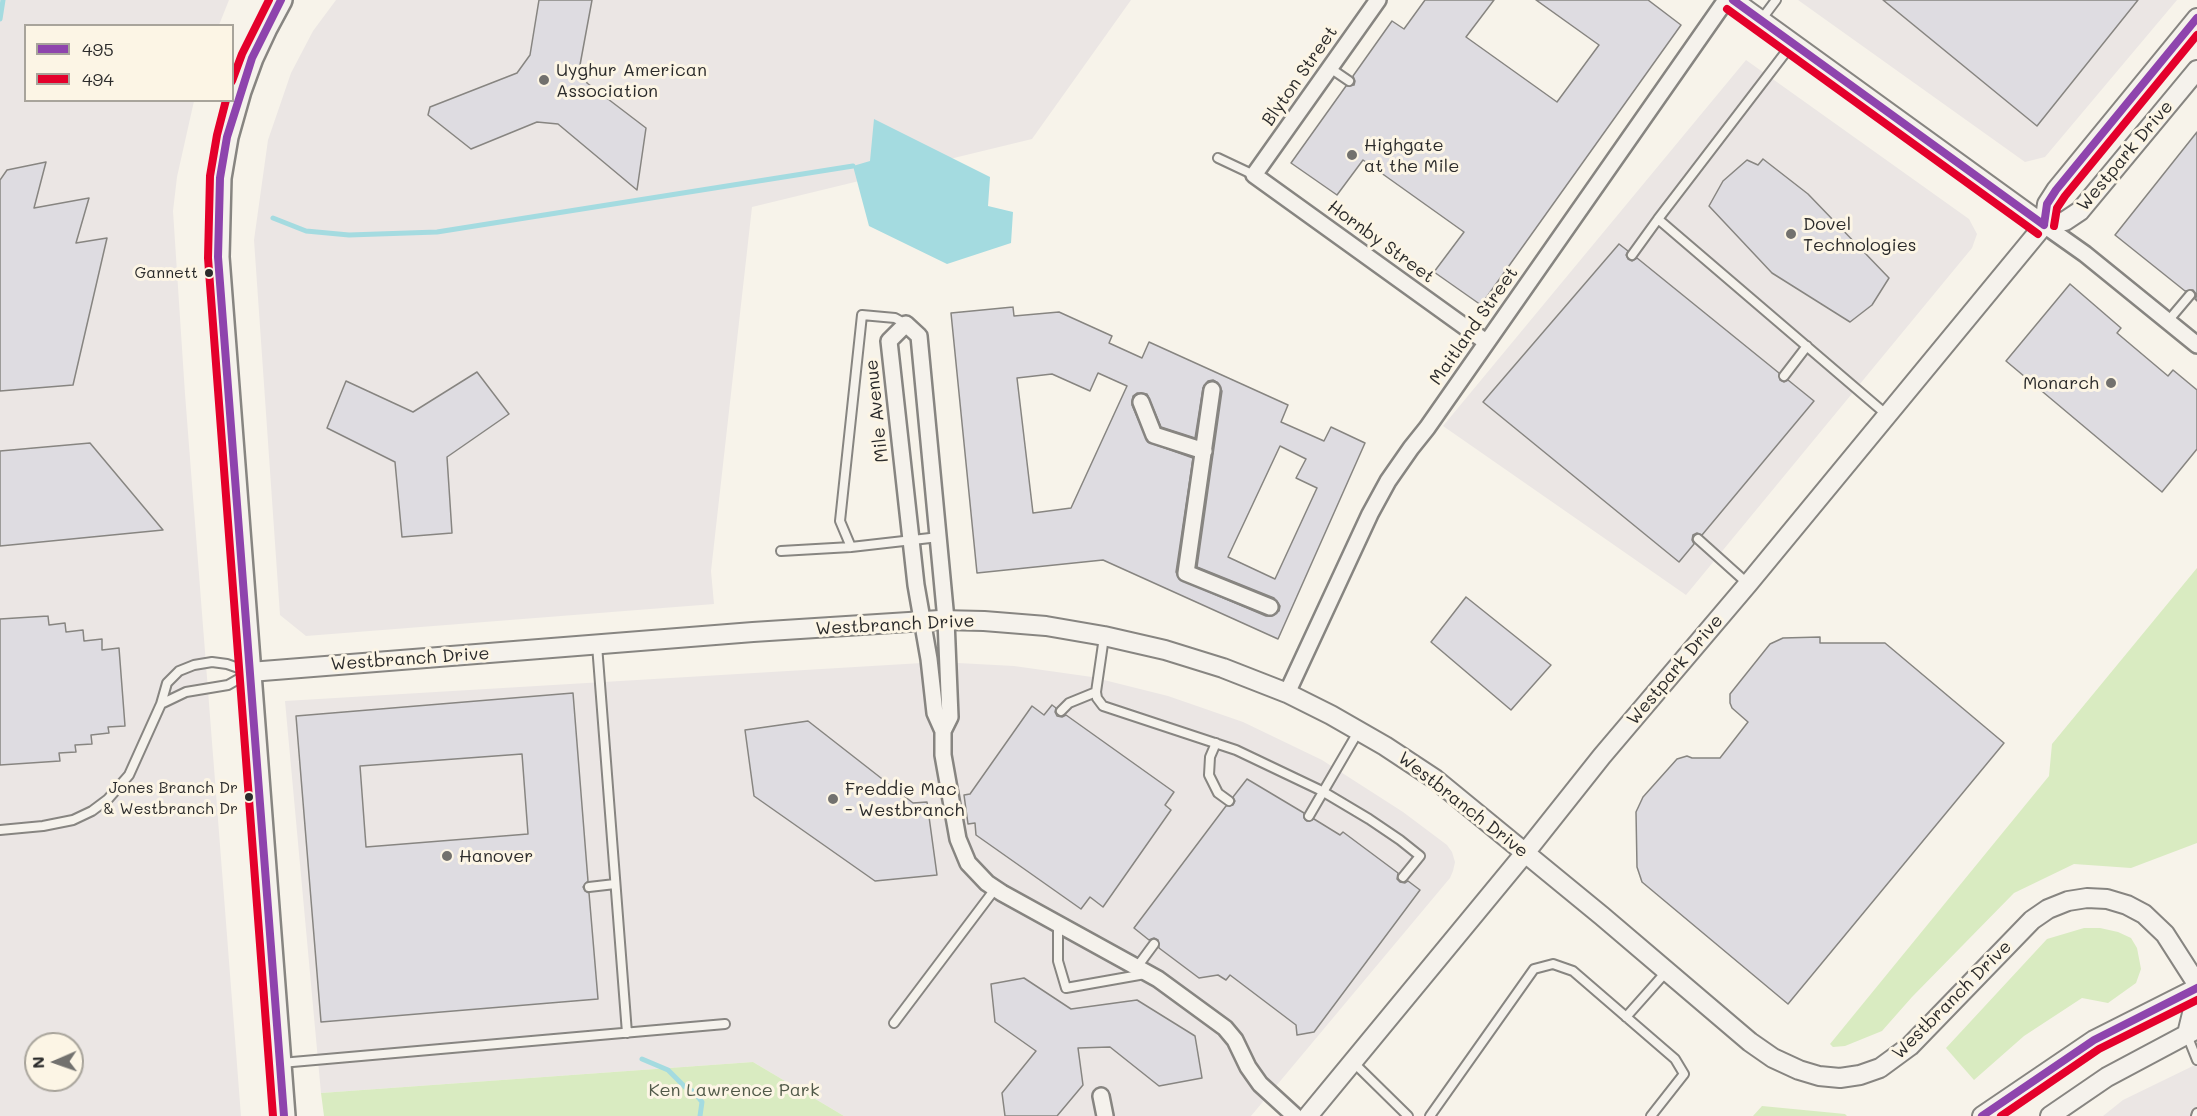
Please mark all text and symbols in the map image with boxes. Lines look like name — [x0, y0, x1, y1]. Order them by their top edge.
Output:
street label: Blyton Street — [1258, 22, 1342, 130]
legend — [24, 24, 234, 102]
text: 495 — [82, 37, 114, 61]
place label: Uyghur American Association — [556, 59, 707, 101]
text: 494 — [82, 67, 114, 91]
marker: Uyghur American Association — [537, 73, 551, 87]
street label: Westpark Drive — [2072, 96, 2178, 216]
place label: Highgate at the Mile — [1364, 134, 1459, 176]
marker: Highgate at the Mile — [1345, 148, 1359, 162]
street label: Hornby Street — [1324, 196, 1438, 288]
place label: Dovel Technologies — [1803, 213, 1917, 256]
marker: Dovel Technologies — [1784, 227, 1798, 241]
place label: Gannett — [134, 263, 198, 283]
street label: Maitland Street — [1425, 263, 1523, 389]
marker: Gannett — [203, 267, 215, 279]
street label: Mile Avenue — [861, 358, 893, 464]
place label: Monarch — [2023, 372, 2099, 394]
marker: Monarch — [2104, 376, 2118, 390]
street label: Westbranch Drive — [815, 610, 975, 640]
street label: Westpark Drive — [1622, 610, 1728, 730]
street label: Westbranch Drive — [330, 643, 490, 675]
street label: Westbranch Drive — [1394, 747, 1532, 863]
place label: Jones Branch Dr & Westbranch Dr — [103, 778, 238, 816]
place label: Freddie Mac - Westbranch — [845, 778, 964, 820]
marker: Jones Branch Dr & Westbranch Dr — [243, 791, 255, 803]
marker: Freddie Mac - Westbranch — [826, 792, 840, 806]
place label: Hanover — [459, 845, 533, 867]
marker: Hanover — [440, 849, 454, 863]
street label: Westbranch Drive — [1888, 936, 2016, 1064]
north arrow — [24, 1032, 84, 1092]
text: N — [27, 1056, 48, 1069]
park label: Ken Lawrence Park — [649, 1079, 819, 1101]

